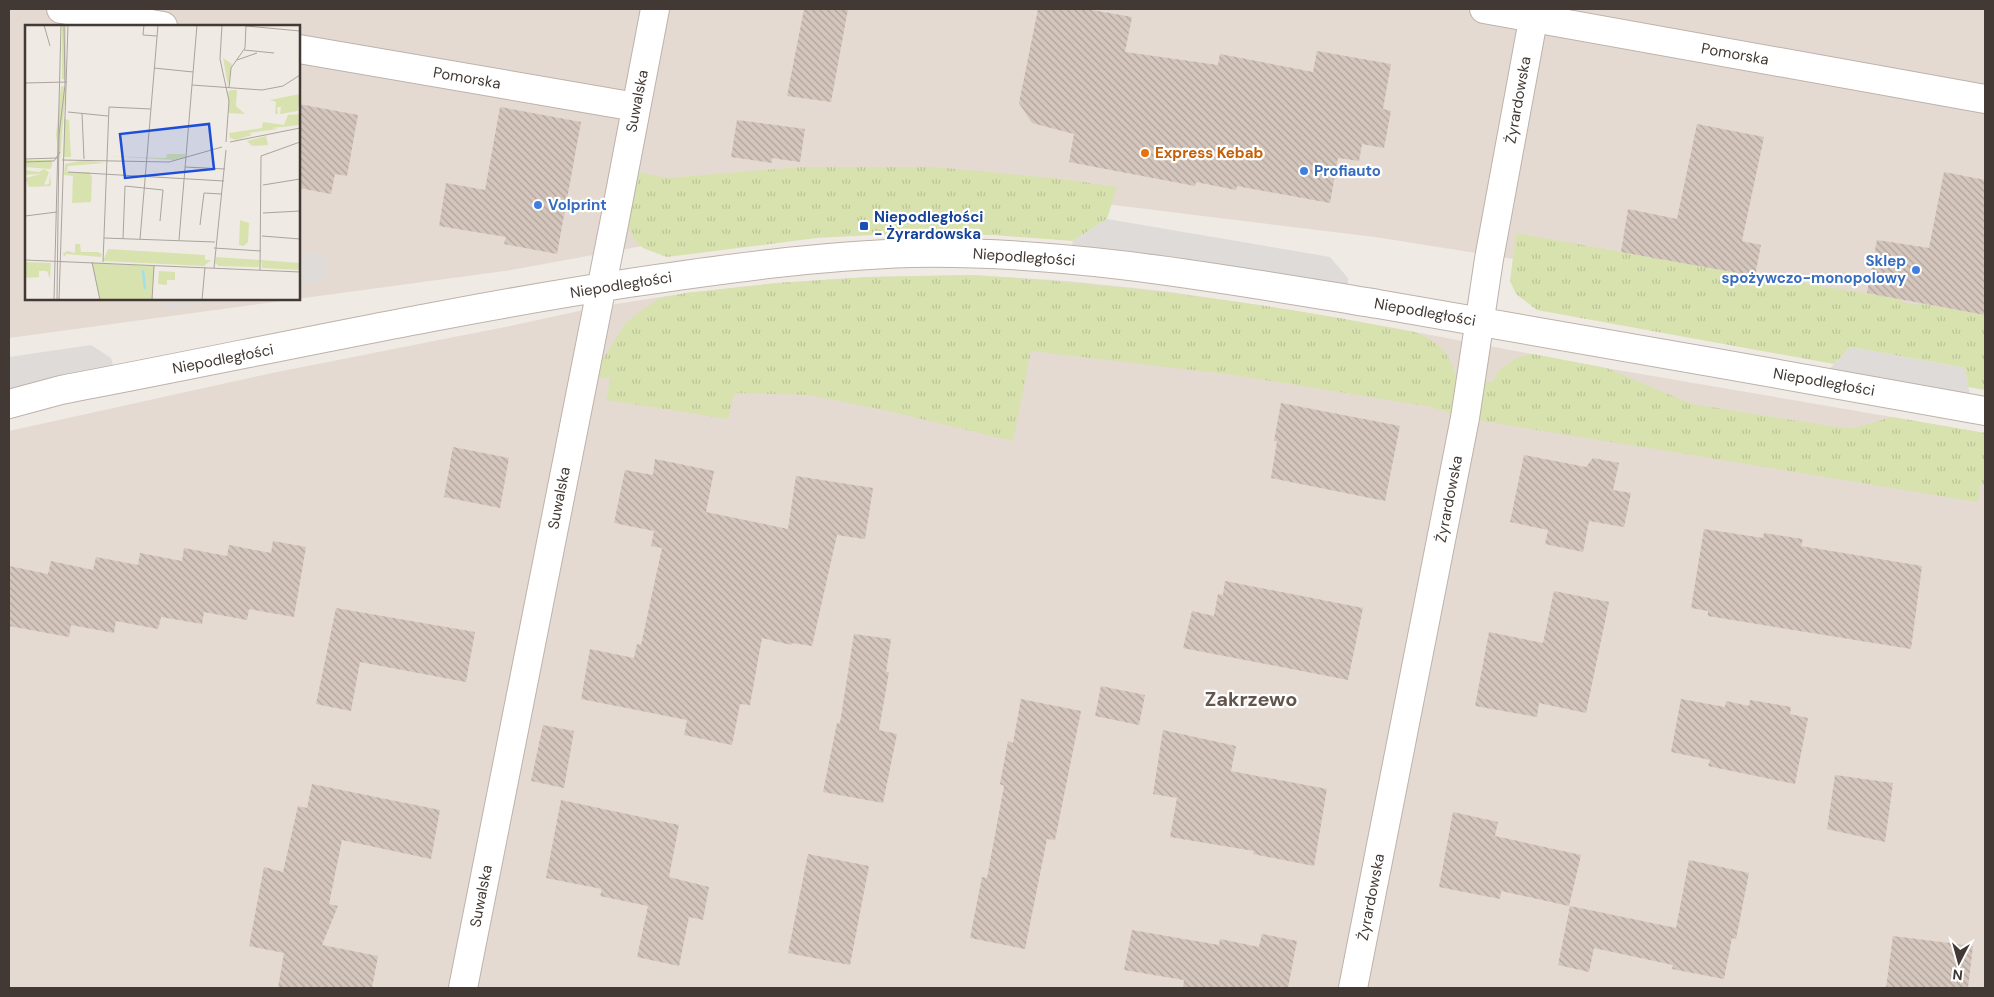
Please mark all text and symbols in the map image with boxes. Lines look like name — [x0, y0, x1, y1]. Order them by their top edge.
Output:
inset map — [25, 25, 300, 300]
street label: Pomorska — [1700, 38, 1770, 70]
street label: Żyrardowska — [1501, 55, 1535, 145]
street label: Pomorska — [432, 62, 502, 94]
street label: Suwalska — [621, 68, 653, 134]
place label: Express Kebab — [1155, 143, 1263, 163]
marker: Express Kebab — [1139, 147, 1151, 159]
place label: Profiauto — [1314, 161, 1381, 181]
marker: Profiauto — [1298, 165, 1310, 177]
place label: Volprint — [548, 195, 607, 215]
marker: Volprint — [532, 199, 544, 211]
place label: Niepodległości - Żyrardowska — [874, 207, 983, 244]
marker: Niepodległości - Żyrardowska — [858, 220, 870, 232]
street label: Niepodległości — [972, 243, 1076, 271]
place label: Sklep spożywczo-monopolowy — [1721, 251, 1906, 288]
marker: Sklep spożywczo-monopolowy — [1910, 264, 1922, 276]
street label: Niepodległości — [569, 267, 673, 303]
street label: Niepodległości — [1373, 293, 1477, 331]
street label: Niepodległości — [171, 339, 275, 379]
street label: Niepodległości — [1772, 363, 1876, 401]
street label: Żyrardowska — [1431, 454, 1467, 544]
street label: Suwalska — [543, 465, 575, 531]
district label: Zakrzewo — [1205, 686, 1297, 712]
street label: Żyrardowska — [1353, 852, 1389, 942]
street label: Suwalska — [465, 863, 497, 929]
north arrow — [1934, 937, 1984, 987]
text: N — [1952, 965, 1964, 984]

